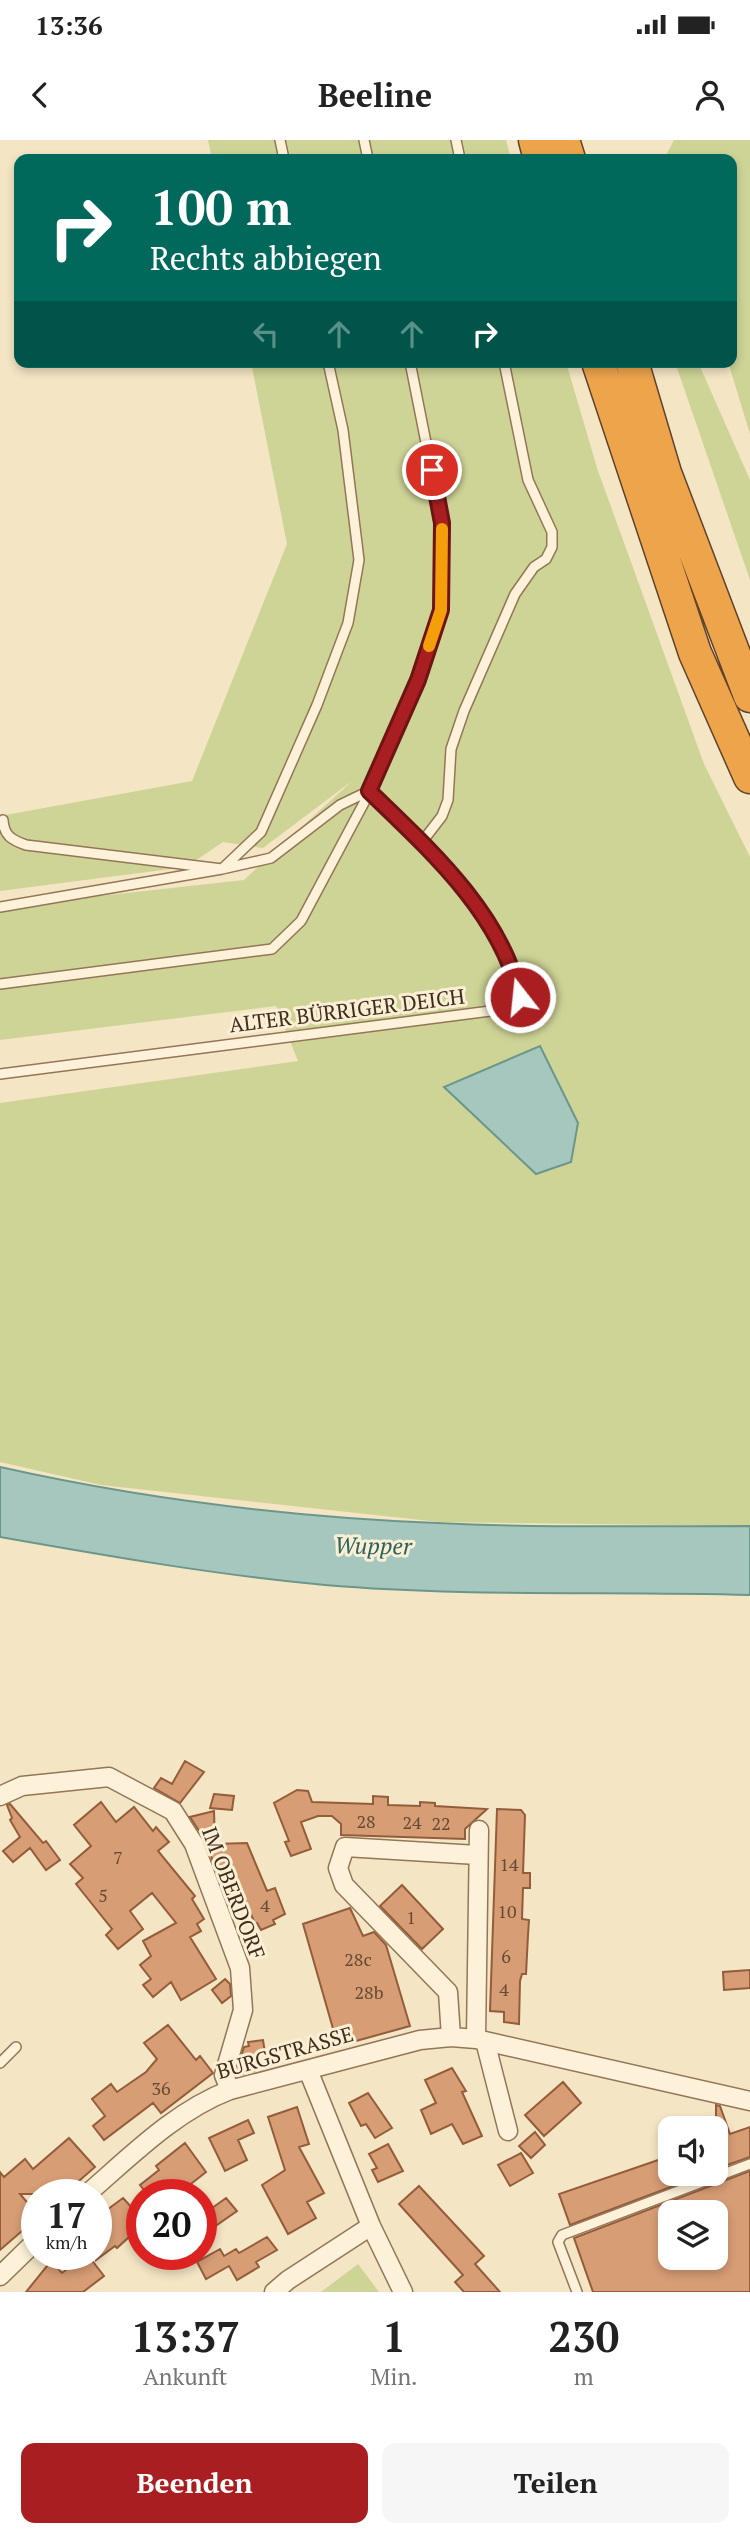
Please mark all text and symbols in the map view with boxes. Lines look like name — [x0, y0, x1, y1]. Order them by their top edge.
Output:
text: 13:36 — [35, 8, 103, 42]
text: Beeline — [318, 74, 432, 116]
icon: back — [21, 76, 59, 114]
icon: person — [691, 76, 729, 114]
text: 100 m — [150, 174, 292, 239]
icon: right — [35, 182, 126, 273]
text: Rechts abbiegen — [150, 237, 382, 279]
icon: left — [247, 315, 285, 353]
icon: ahead — [320, 315, 358, 353]
icon: ahead — [393, 315, 431, 353]
icon: right — [466, 315, 504, 353]
pin — [402, 440, 462, 500]
icon: arrive — [413, 451, 451, 489]
position arrow — [483, 960, 557, 1034]
street label: ALTER BÜRRIGER DEICH — [227, 982, 466, 1038]
water label: Wupper — [334, 1529, 413, 1562]
house number: 28 — [356, 1809, 376, 1833]
house number: 24 — [402, 1810, 422, 1834]
house number: 22 — [431, 1811, 451, 1835]
street label: IM OBERDORF — [196, 1822, 272, 1963]
house number: 7 — [113, 1845, 123, 1869]
house number: 14 — [499, 1852, 519, 1876]
house number: 5 — [98, 1883, 108, 1907]
house number: 4 — [260, 1893, 270, 1917]
house number: 10 — [497, 1899, 517, 1923]
house number: 1 — [406, 1905, 416, 1929]
house number: 6 — [501, 1944, 511, 1968]
house number: 28c — [344, 1947, 372, 1971]
house number: 4 — [499, 1977, 509, 2001]
house number: 28b — [355, 1980, 384, 2004]
street label: BURGSTRASSE — [213, 2019, 356, 2085]
house number: 36 — [151, 2076, 171, 2100]
map controls — [658, 2116, 728, 2270]
button: sound — [658, 2116, 728, 2186]
speed limit sign: 20 — [126, 2179, 217, 2270]
text: 17 — [47, 2192, 86, 2238]
button: layers — [658, 2200, 728, 2270]
text: km/h — [46, 2230, 87, 2254]
text: 13:37 — [131, 2308, 240, 2364]
text: 1 — [382, 2308, 406, 2364]
text: 230 — [548, 2308, 619, 2364]
text: Ankunft — [143, 2361, 227, 2392]
text: Min. — [371, 2361, 418, 2392]
text: m — [574, 2361, 594, 2392]
button: Beenden — [21, 2443, 368, 2523]
button: Teilen — [382, 2443, 729, 2523]

